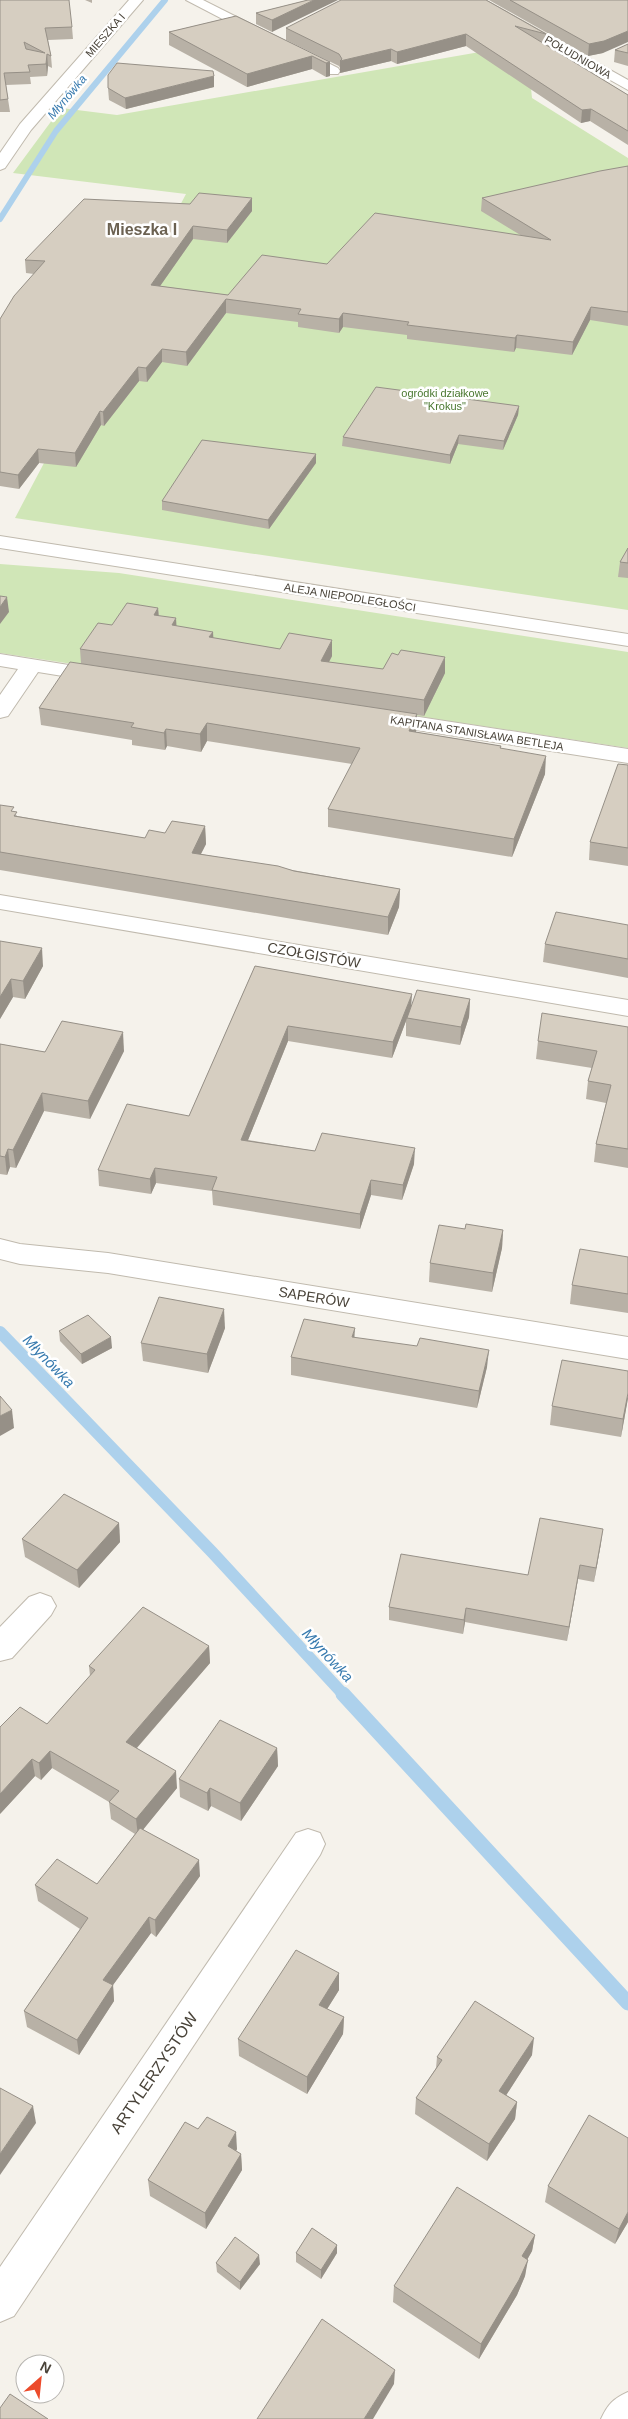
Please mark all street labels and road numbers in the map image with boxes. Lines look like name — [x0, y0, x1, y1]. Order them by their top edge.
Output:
street label: MIESZKA I — [83, 11, 127, 59]
street label: POŁUDNIOWA — [543, 33, 614, 81]
street label: ALEJA NIEPODLEGŁOŚCI — [283, 581, 417, 613]
street label: KAPITANA STANISŁAWA BETLEJA — [389, 713, 565, 753]
street label: CZOŁGISTÓW — [266, 939, 362, 971]
street label: SAPERÓW — [277, 1283, 351, 1311]
street label: ARTYLERZYSTÓW — [106, 2008, 201, 2137]

